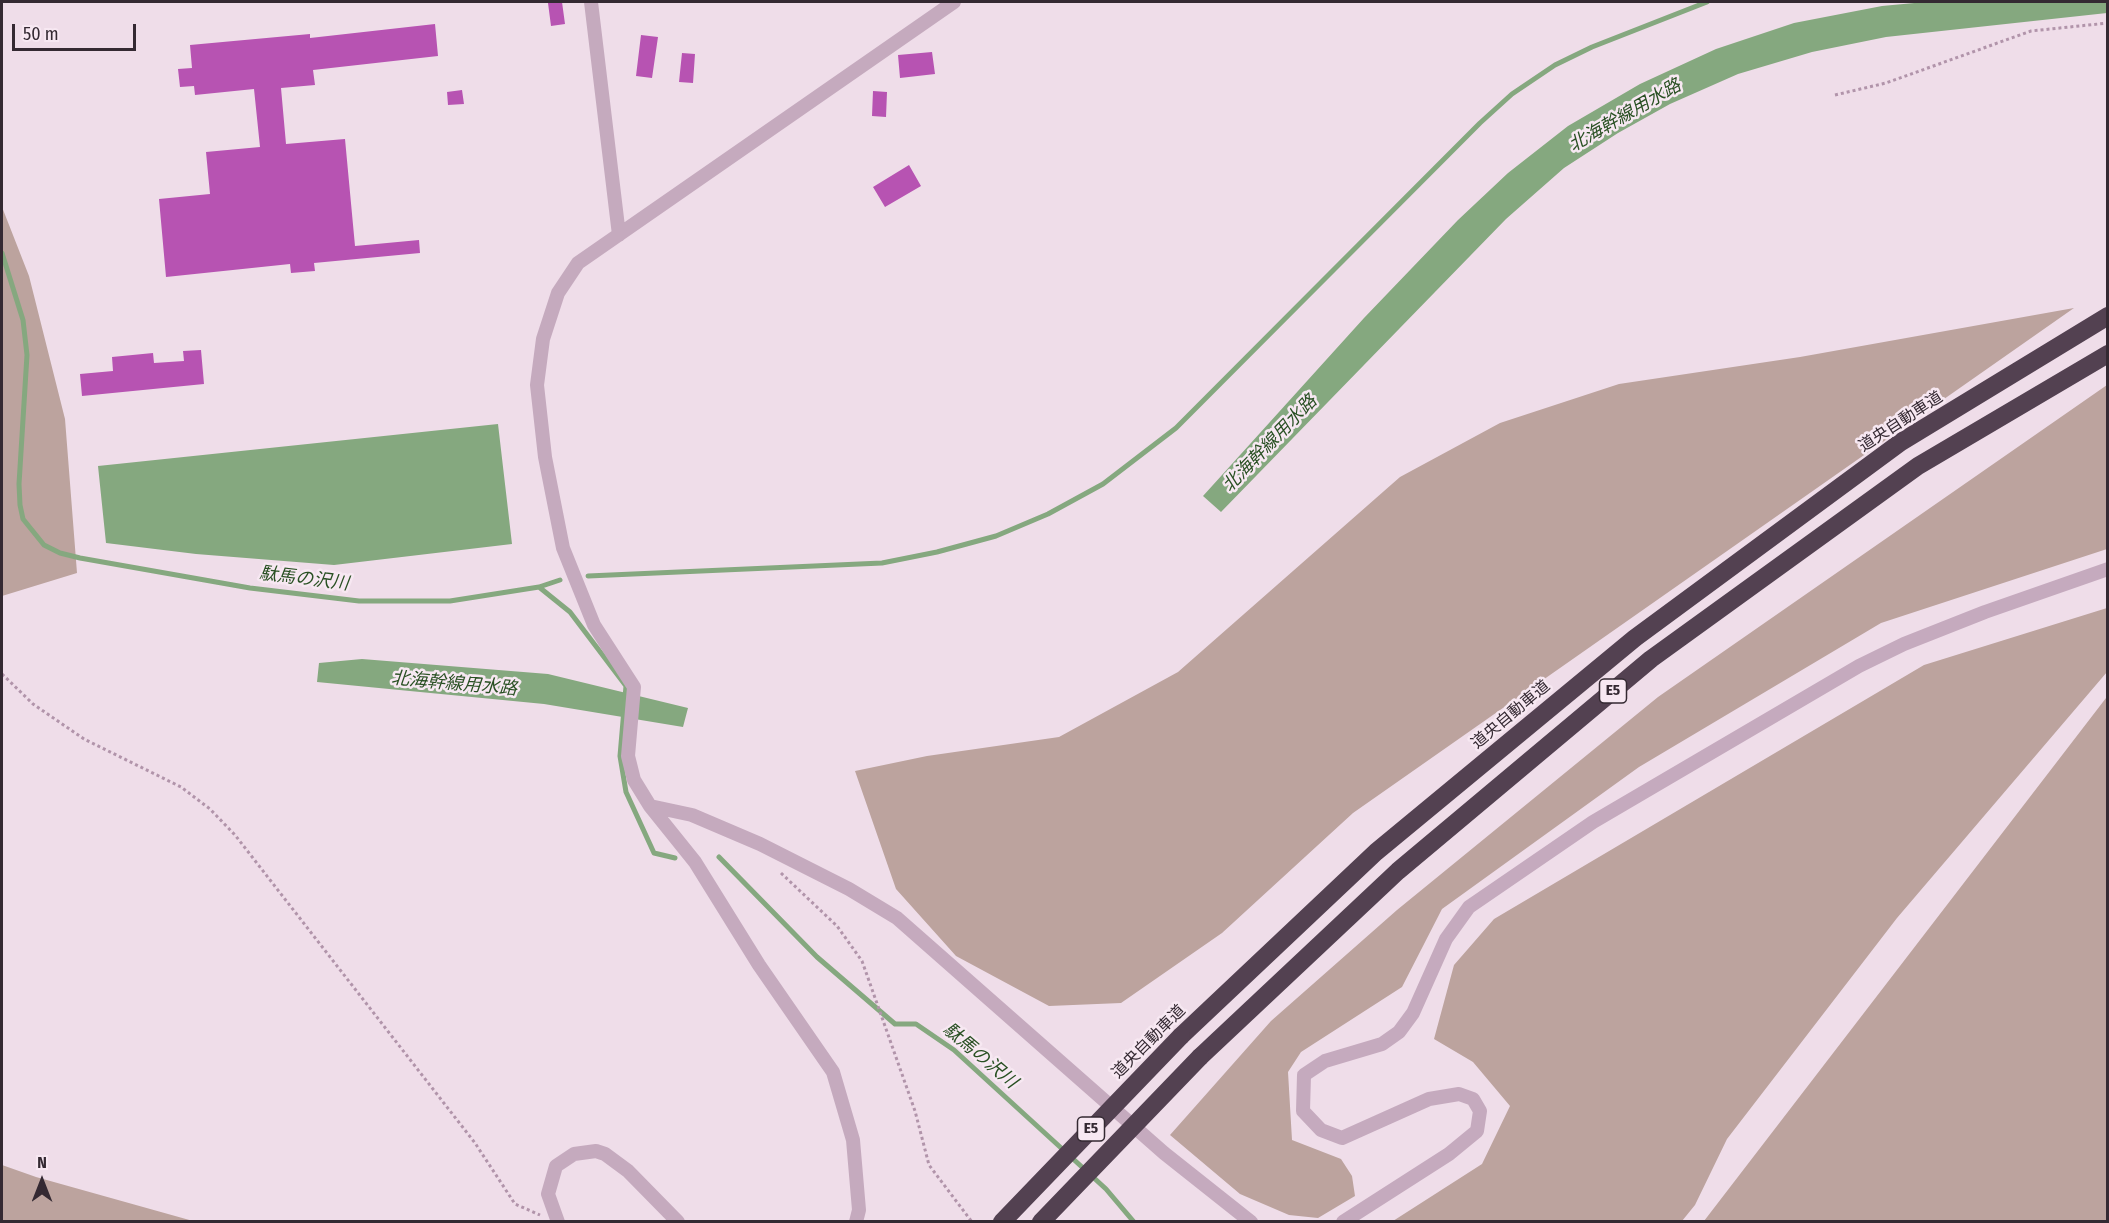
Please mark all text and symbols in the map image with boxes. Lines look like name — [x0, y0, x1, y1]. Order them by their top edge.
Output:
scale bar — [15, 12, 140, 50]
text: 50 m — [23, 23, 59, 45]
water label: 北海幹線用水路 — [1565, 75, 1685, 157]
street label: 道央自動車道 — [1856, 388, 1946, 456]
water label: 北海幹線用水路 — [1218, 391, 1322, 497]
water label: 駄馬の沢川 — [258, 563, 350, 595]
water label: 北海幹線用水路 — [390, 668, 518, 700]
street label: 道央自動車道 — [1468, 677, 1554, 753]
road number: E5 — [1600, 679, 1626, 703]
street label: 道央自動車道 — [1108, 1001, 1190, 1083]
water label: 駄馬の沢川 — [939, 1019, 1021, 1093]
road number: E5 — [1078, 1117, 1104, 1141]
north arrow — [12, 1151, 72, 1211]
text: N — [37, 1153, 47, 1172]

